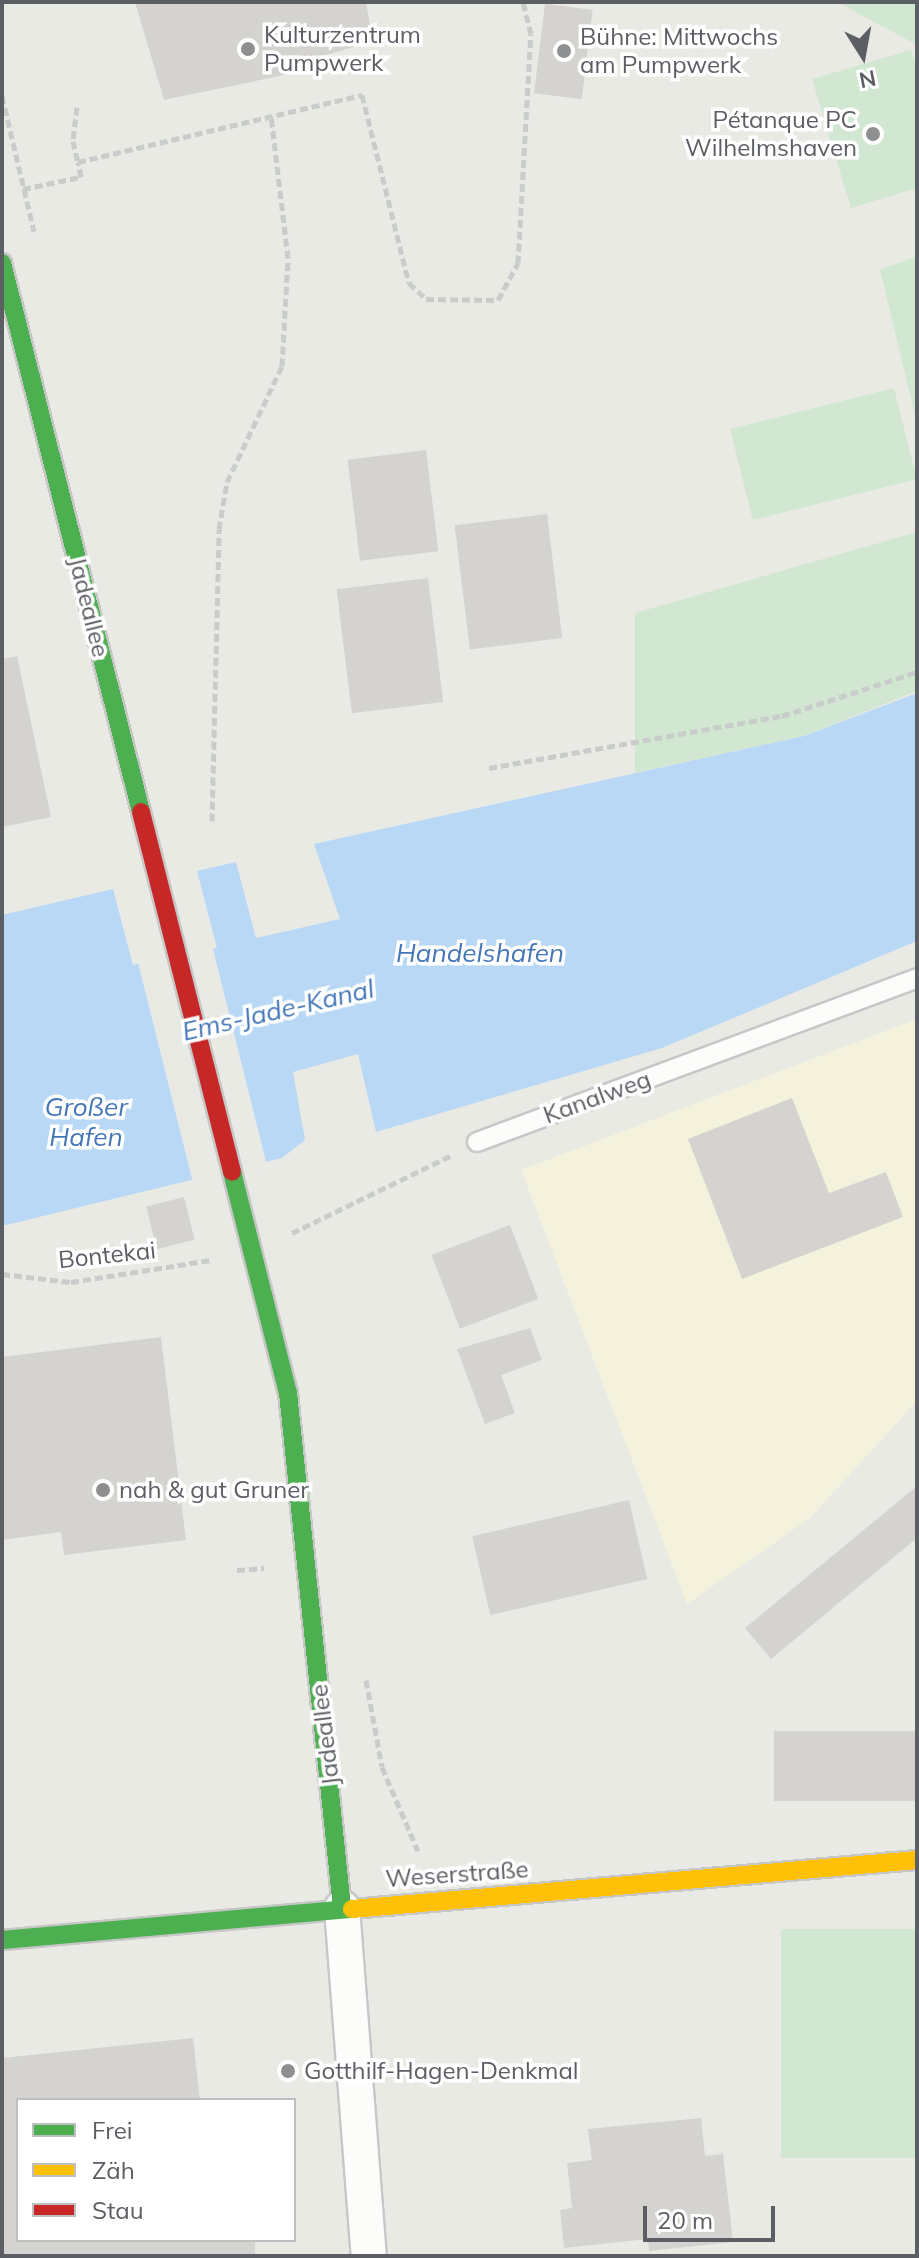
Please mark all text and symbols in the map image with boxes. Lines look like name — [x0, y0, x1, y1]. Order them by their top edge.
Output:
north arrow — [823, 16, 903, 96]
place label: Kulturzentrum Pumpwerk — [264, 21, 421, 77]
place label: Bühne: Mittwochs am Pumpwerk — [580, 23, 778, 79]
marker: Kulturzentrum Pumpwerk — [239, 40, 257, 58]
marker: Bühne: Mittwochs am Pumpwerk — [555, 42, 573, 60]
text: N — [857, 64, 878, 95]
place label: Pétanque PC Wilhelmshaven — [685, 106, 857, 162]
marker: Pétanque PC Wilhelmshaven — [864, 125, 882, 143]
street label: Jadeallee — [63, 554, 115, 660]
water label: Handelshafen — [396, 937, 564, 969]
water label: Ems-Jade-Kanal — [179, 973, 377, 1047]
street label: Kanalweg — [539, 1064, 655, 1130]
water label: Großer Hafen — [44, 1091, 128, 1152]
street label: Bontekai — [57, 1236, 157, 1274]
place label: nah & gut Gruner — [119, 1476, 309, 1504]
marker: nah & gut Gruner — [94, 1481, 112, 1499]
street label: Jadeallee — [305, 1683, 345, 1787]
street label: Weserstraße — [385, 1855, 529, 1893]
place label: Gotthilf-Hagen-Denkmal — [304, 2057, 579, 2085]
marker: Gotthilf-Hagen-Denkmal — [279, 2062, 297, 2080]
legend — [16, 2098, 296, 2242]
text: Frei — [92, 2115, 133, 2145]
text: Zäh — [92, 2155, 135, 2185]
scale bar — [647, 2190, 779, 2240]
text: Stau — [92, 2195, 144, 2225]
text: 20 m — [657, 2205, 713, 2235]

